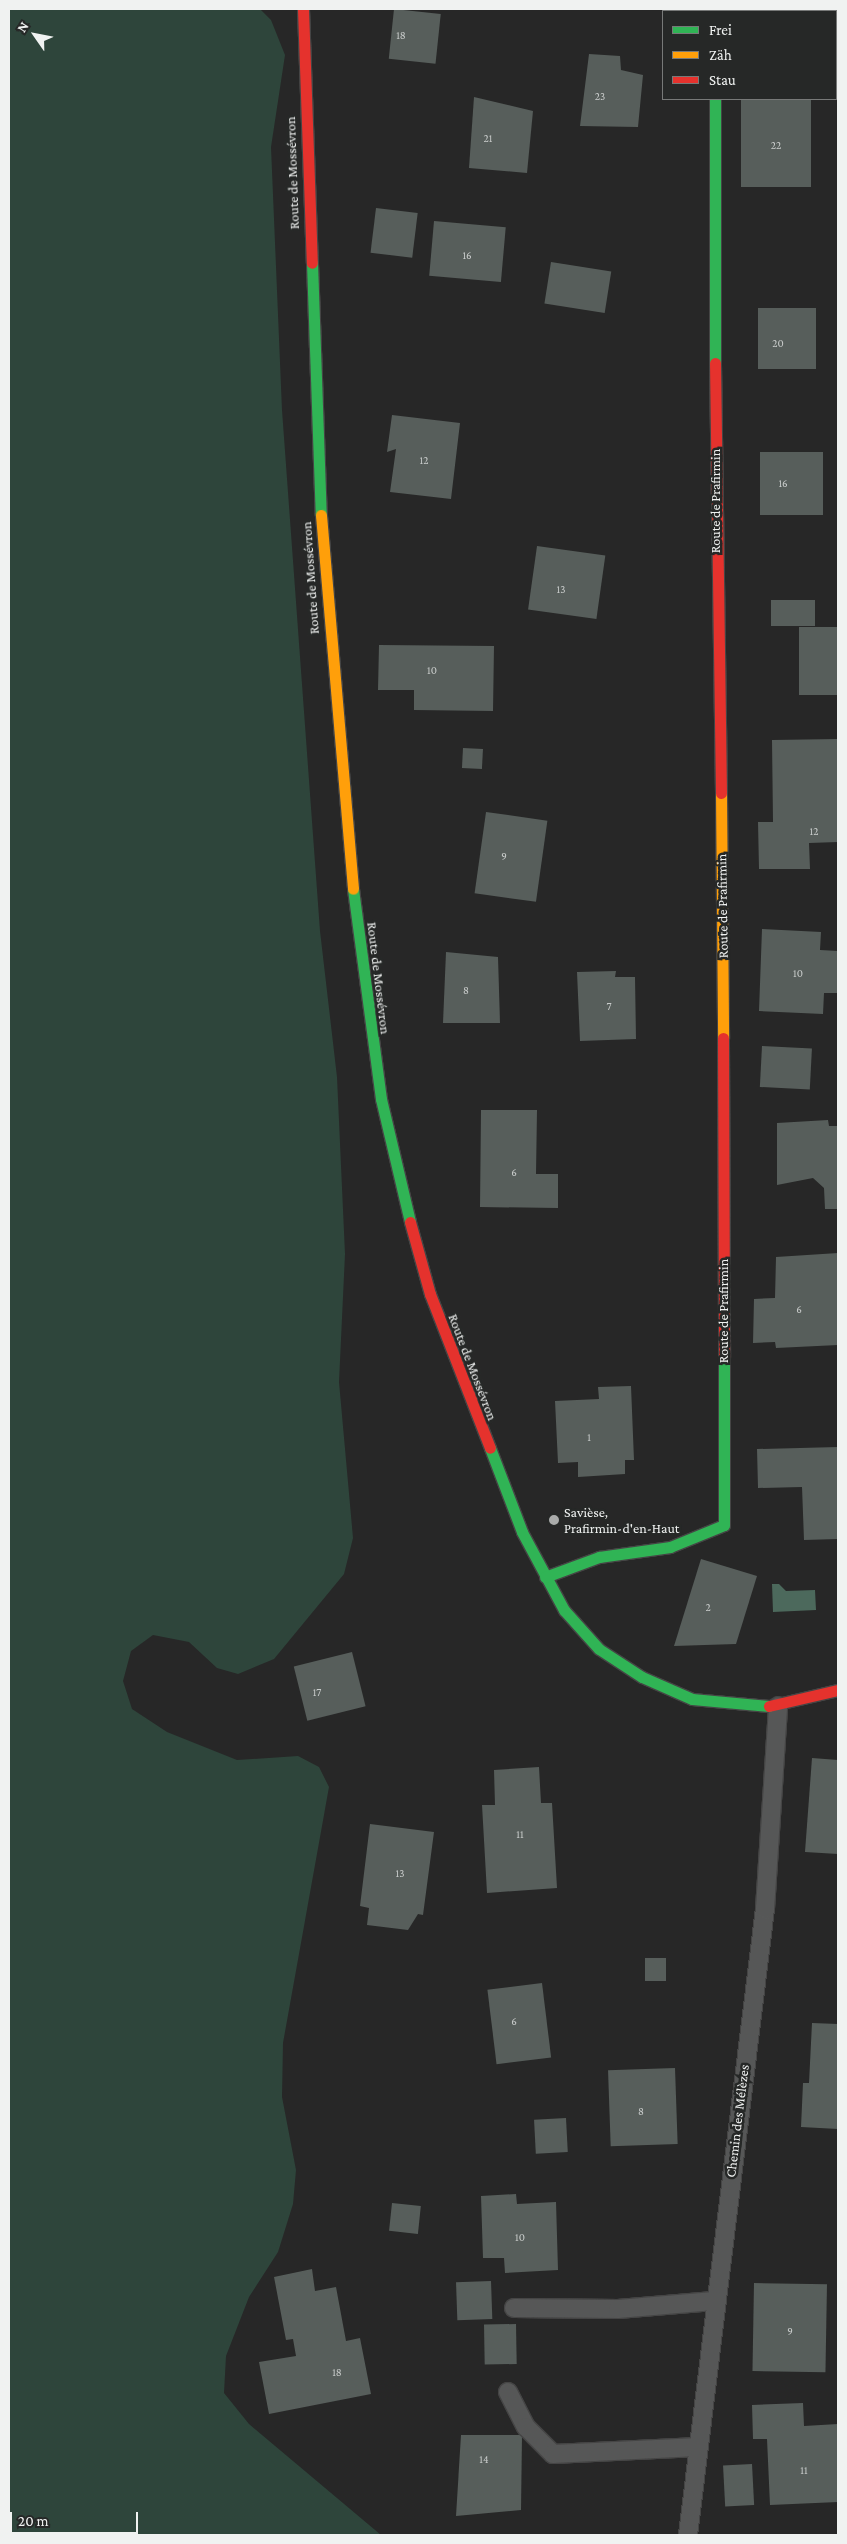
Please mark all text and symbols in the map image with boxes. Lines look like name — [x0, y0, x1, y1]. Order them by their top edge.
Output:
north arrow — [10, 10, 60, 60]
legend — [662, 10, 837, 100]
text: N — [13, 18, 32, 35]
text: Frei — [709, 22, 732, 38]
house number: 18 — [396, 28, 406, 42]
text: Zäh — [709, 47, 732, 63]
text: Stau — [709, 72, 736, 88]
house number: 23 — [595, 89, 605, 103]
street label: Route de Mossévron — [282, 116, 302, 230]
house number: 21 — [484, 131, 492, 145]
house number: 22 — [771, 138, 781, 152]
house number: 16 — [462, 248, 472, 262]
house number: 20 — [772, 336, 784, 350]
street label: Route de Prafirmin — [707, 449, 723, 553]
house number: 12 — [420, 453, 428, 467]
house number: 16 — [778, 476, 788, 490]
street label: Route de Mossévron — [298, 521, 322, 635]
house number: 13 — [557, 582, 565, 596]
house number: 10 — [427, 663, 437, 677]
house number: 12 — [810, 824, 818, 838]
house number: 9 — [501, 849, 507, 863]
street label: Route de Prafirmin — [713, 854, 731, 958]
street label: Route de Mossévron — [364, 921, 394, 1035]
house number: 10 — [793, 966, 803, 980]
house number: 8 — [463, 983, 469, 997]
house number: 7 — [606, 999, 612, 1013]
house number: 6 — [511, 1165, 517, 1179]
street label: Route de Prafirmin — [715, 1259, 731, 1363]
house number: 6 — [796, 1302, 802, 1316]
street label: Route de Mossévron — [445, 1311, 501, 1423]
house number: 1 — [587, 1430, 591, 1444]
place label: Savièse, Prafirmin-d'en-Haut — [564, 1504, 679, 1536]
marker: Savièse, Prafirmin-d'en-Haut — [548, 1514, 560, 1526]
house number: 2 — [705, 1600, 711, 1614]
house number: 17 — [313, 1685, 321, 1699]
house number: 11 — [516, 1827, 524, 1841]
house number: 13 — [396, 1866, 404, 1880]
house number: 6 — [511, 2014, 517, 2028]
street label: Chemin des Mélèzes — [722, 2063, 752, 2179]
house number: 8 — [638, 2104, 644, 2118]
house number: 10 — [515, 2230, 525, 2244]
house number: 9 — [787, 2324, 793, 2338]
house number: 18 — [332, 2365, 342, 2379]
house number: 14 — [479, 2452, 489, 2466]
house number: 11 — [800, 2463, 808, 2477]
scale bar — [12, 2502, 140, 2534]
text: 20 m — [18, 2513, 49, 2529]

